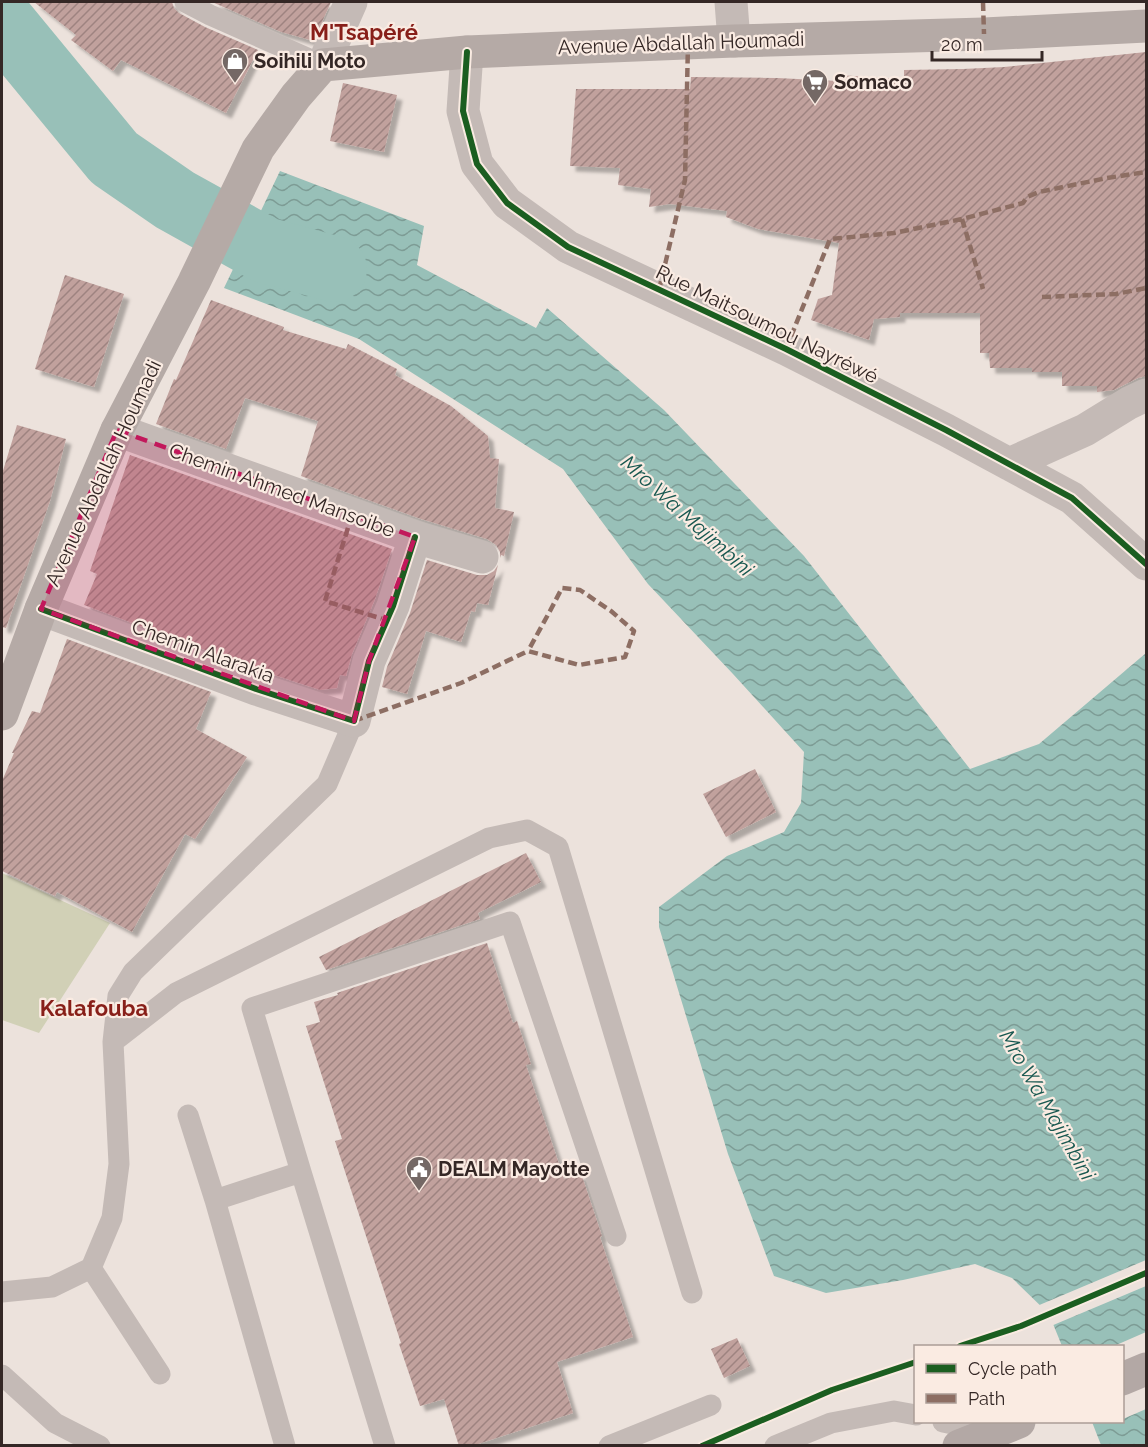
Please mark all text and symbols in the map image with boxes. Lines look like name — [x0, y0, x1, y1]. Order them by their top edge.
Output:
district label: M'Tsapéré — [310, 19, 418, 45]
scale bar — [932, 24, 1042, 62]
street label: Avenue Abdallah Houmadi — [557, 27, 805, 59]
text: 20 m — [941, 34, 983, 55]
shop icon: Soihili Moto — [220, 46, 250, 84]
place label: Soihili Moto — [254, 49, 366, 73]
supermarket icon: Somaco — [800, 67, 830, 105]
place label: Somaco — [834, 70, 912, 94]
street label: Rue Maitsoumou Nayréwé — [652, 260, 882, 388]
street label: Avenue Abdallah Houmadi — [40, 356, 166, 590]
street label: Chemin Ahmed Mansoibe — [166, 438, 399, 542]
water label: Mro Wa Majimbini — [616, 450, 759, 582]
street label: Chemin Alarakia — [129, 614, 277, 688]
district label: Kalafouba — [40, 995, 148, 1021]
water label: Mro Wa Majimbini — [994, 1025, 1101, 1185]
public building icon: DEALM Mayotte — [404, 1154, 434, 1192]
place label: DEALM Mayotte — [438, 1157, 590, 1181]
legend — [914, 1345, 1124, 1423]
text: Cycle path — [968, 1358, 1057, 1379]
text: Path — [968, 1388, 1005, 1409]

